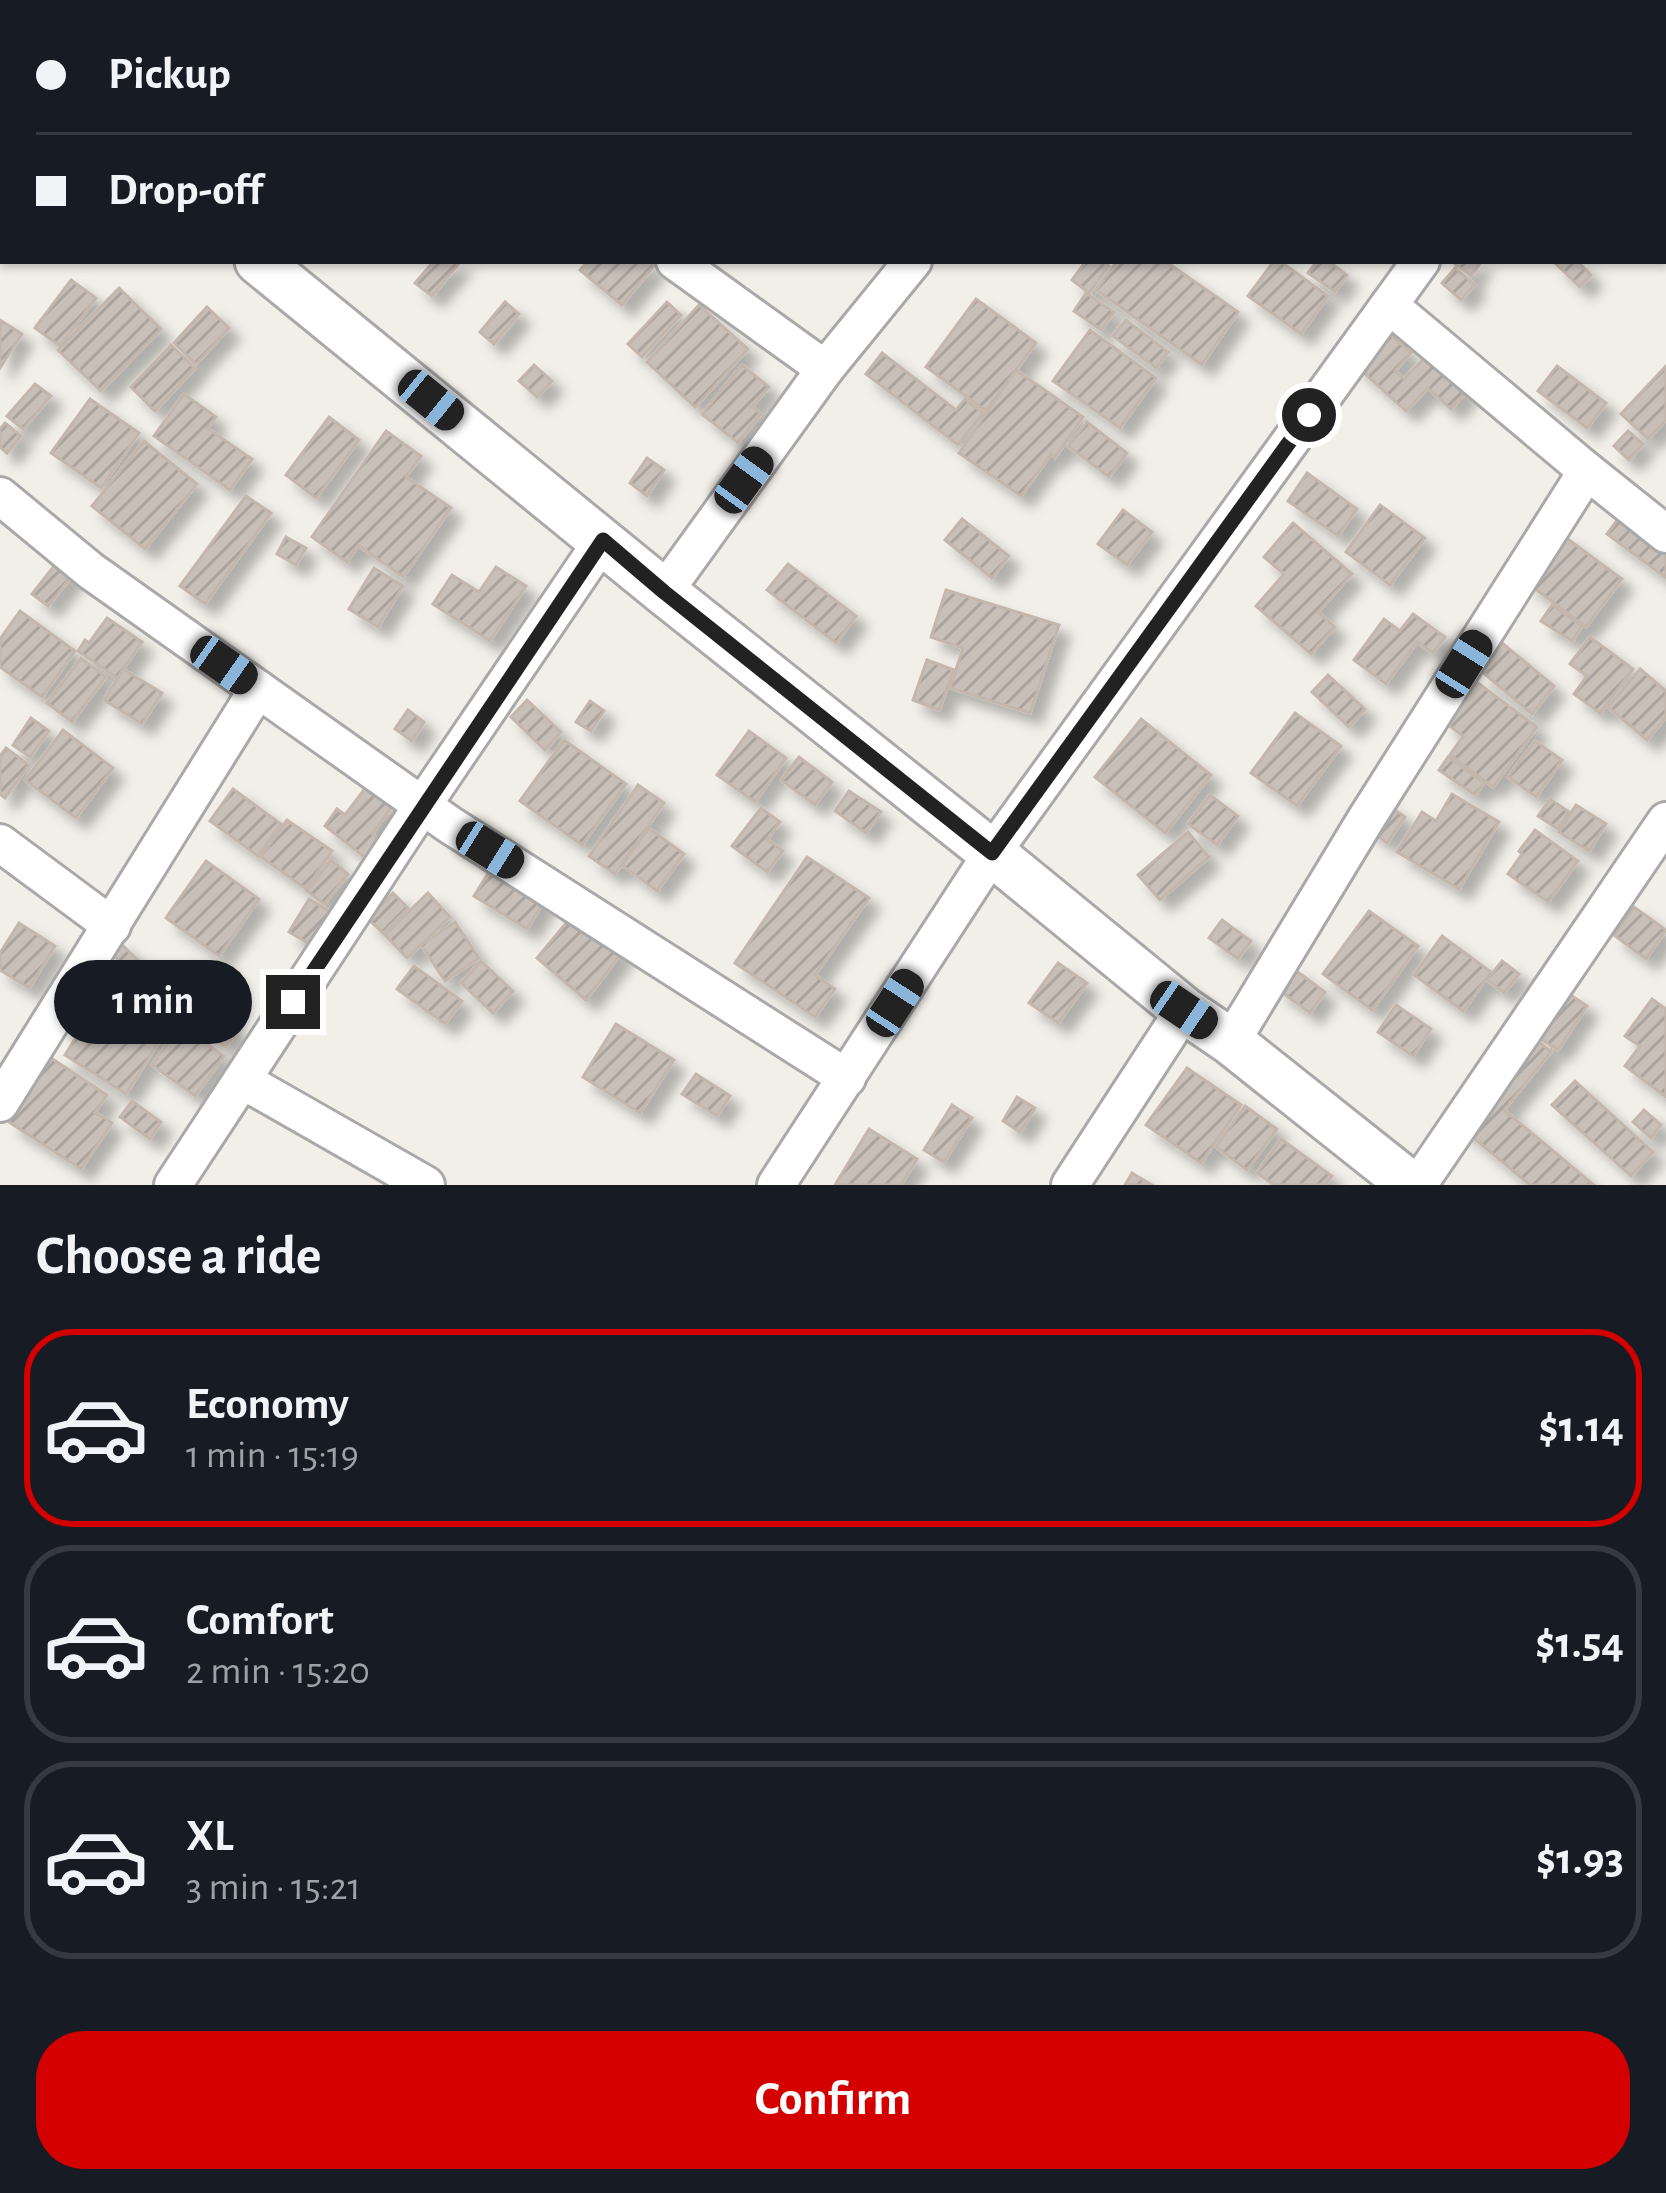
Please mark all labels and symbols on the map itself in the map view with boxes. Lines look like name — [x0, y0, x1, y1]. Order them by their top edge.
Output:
car — [392, 363, 470, 437]
route start — [1282, 388, 1336, 442]
car — [708, 440, 780, 520]
car — [1430, 624, 1498, 704]
car — [184, 630, 264, 700]
car — [450, 816, 530, 884]
callout: 1 min — [53, 960, 251, 1044]
car — [860, 963, 930, 1043]
route end — [266, 975, 320, 1029]
car — [1144, 975, 1224, 1045]

